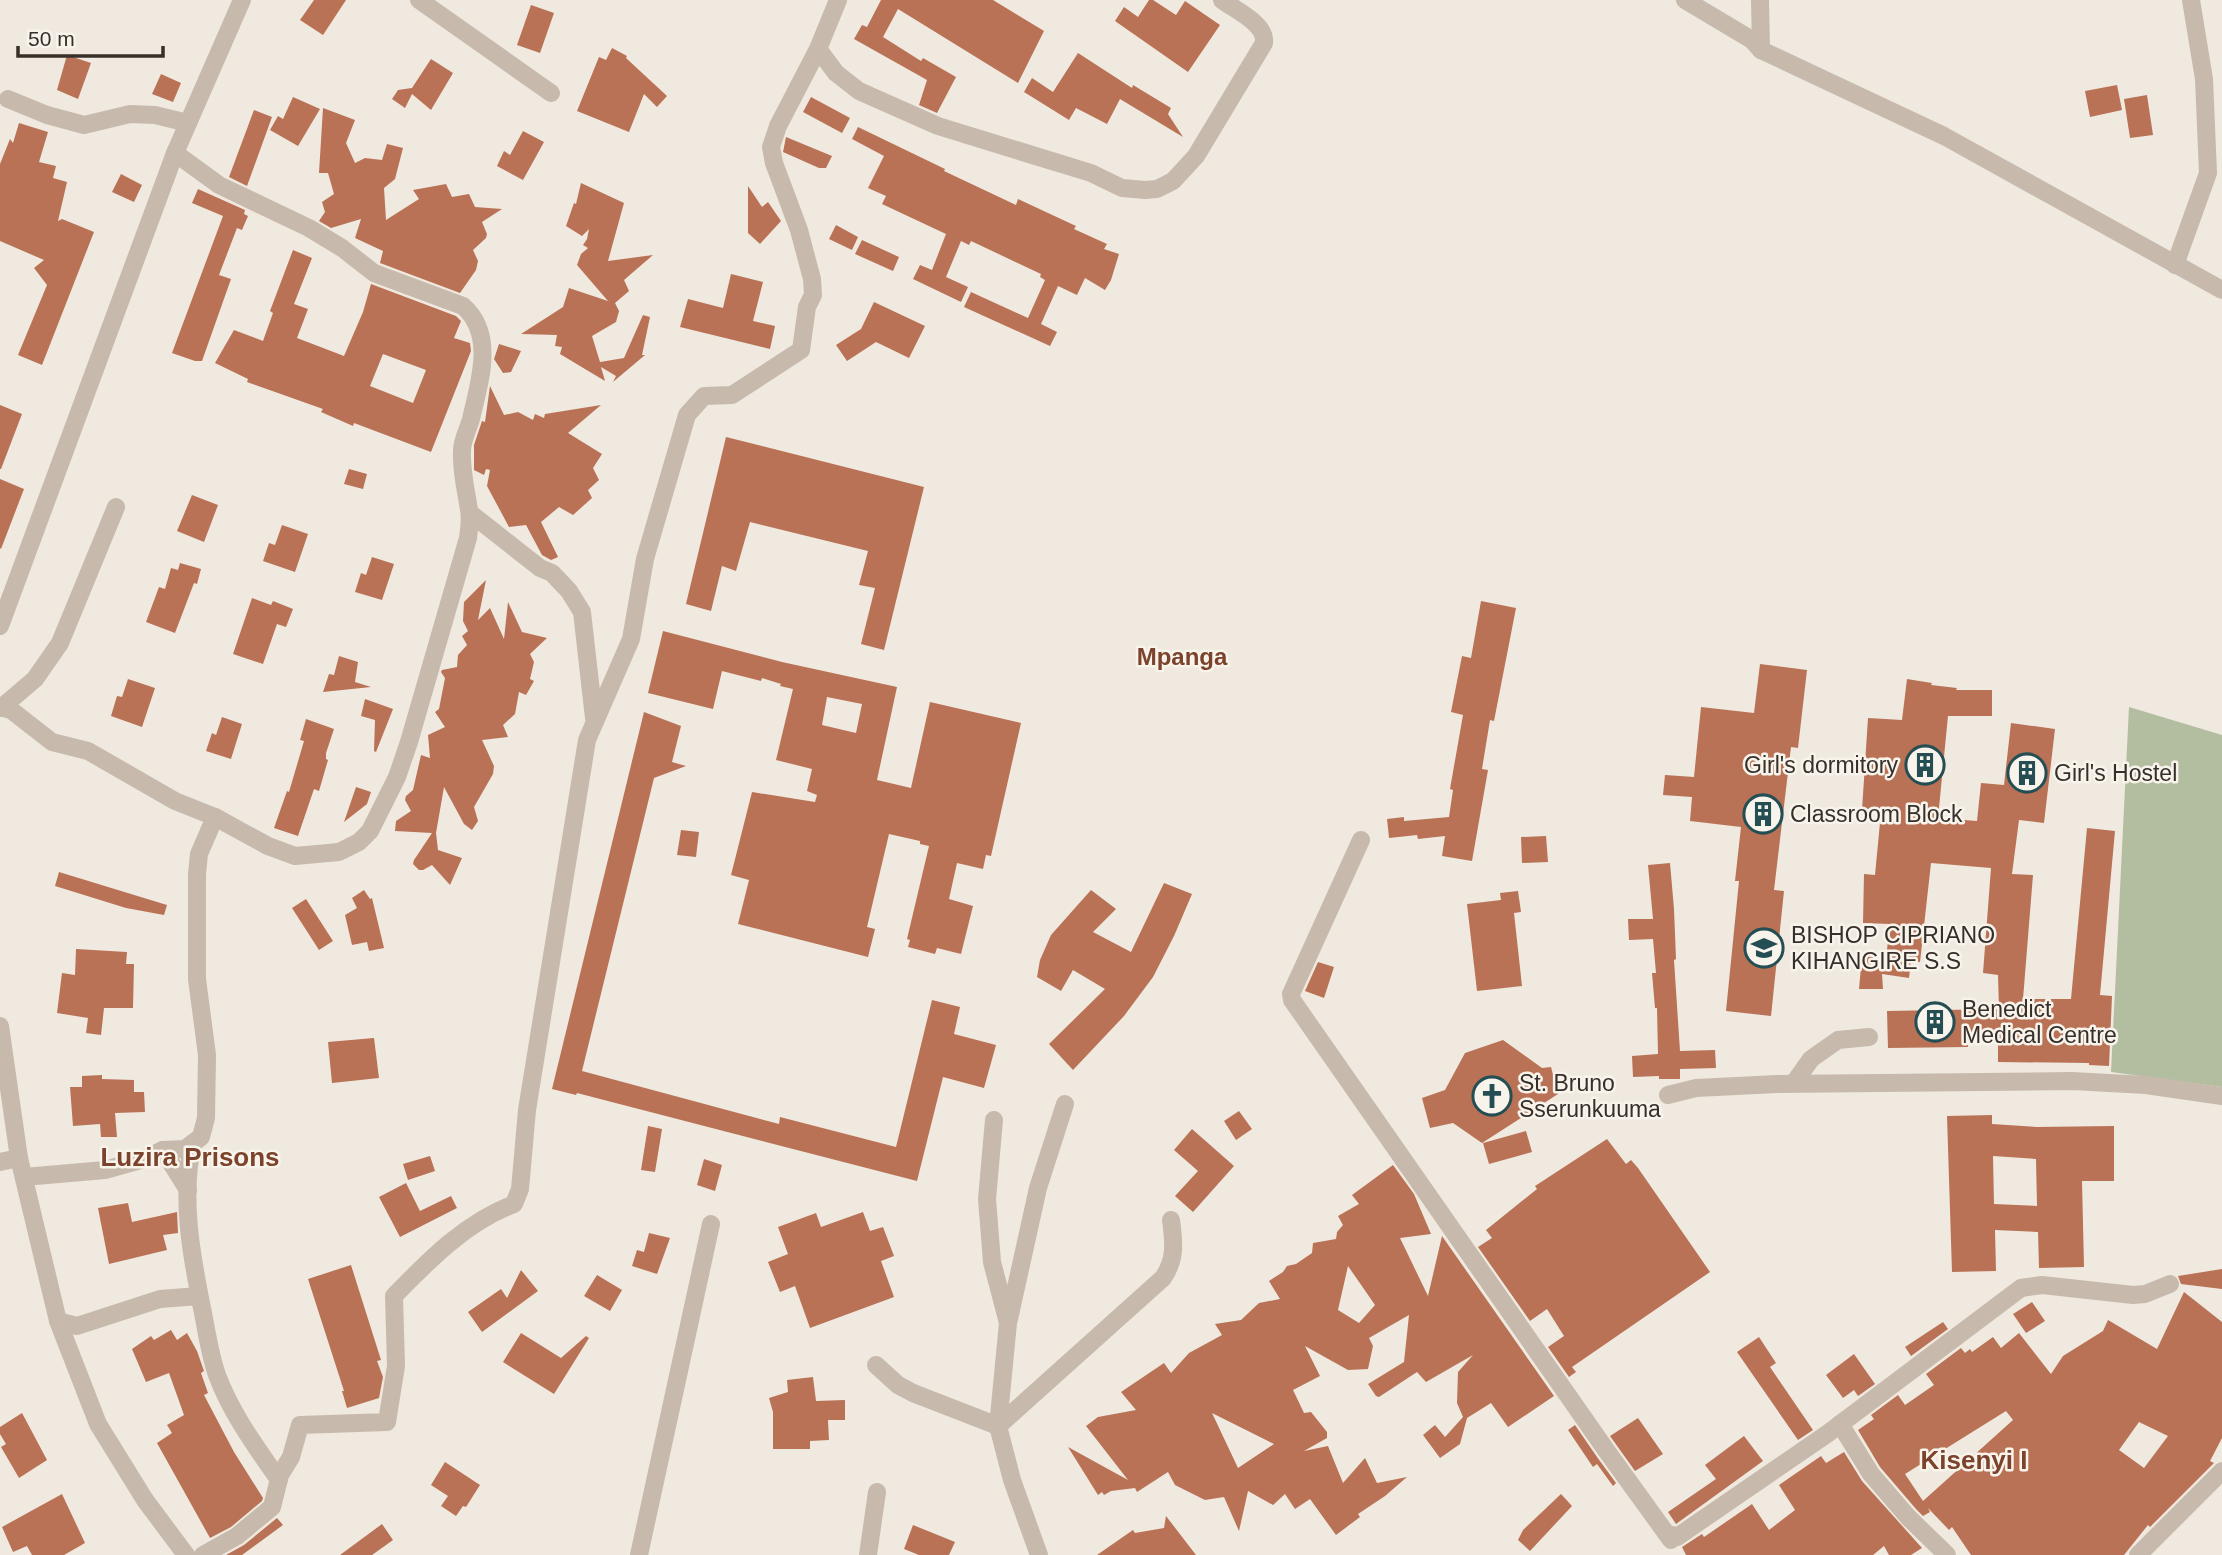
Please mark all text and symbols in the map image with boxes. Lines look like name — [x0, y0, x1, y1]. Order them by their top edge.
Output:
scale bar — [18, 14, 163, 58]
text: 50 m — [28, 27, 75, 50]
district label: Mpanga — [1137, 643, 1228, 670]
building icon: Girl's dormitory — [1904, 744, 1946, 786]
place label: Girl's dormitory — [1744, 752, 1898, 778]
building icon: Girl's Hostel — [2006, 752, 2048, 794]
place label: Girl's Hostel — [2054, 760, 2177, 786]
building icon: Classroom Block — [1742, 793, 1784, 835]
place label: Classroom Block — [1790, 801, 1963, 827]
place label: BISHOP CIPRIANO KIHANGIRE S.S — [1791, 922, 1995, 974]
school or university icon: BISHOP CIPRIANO KIHANGIRE S.S — [1743, 927, 1785, 969]
place label: Benedict Medical Centre — [1962, 996, 2117, 1048]
building icon: Benedict Medical Centre — [1914, 1001, 1956, 1043]
place label: St. Bruno Sserunkuuma — [1519, 1070, 1661, 1122]
church icon: St. Bruno Sserunkuuma — [1471, 1075, 1513, 1117]
district label: Luzira Prisons — [100, 1142, 280, 1172]
district label: Kisenyi I — [1921, 1445, 2027, 1475]

